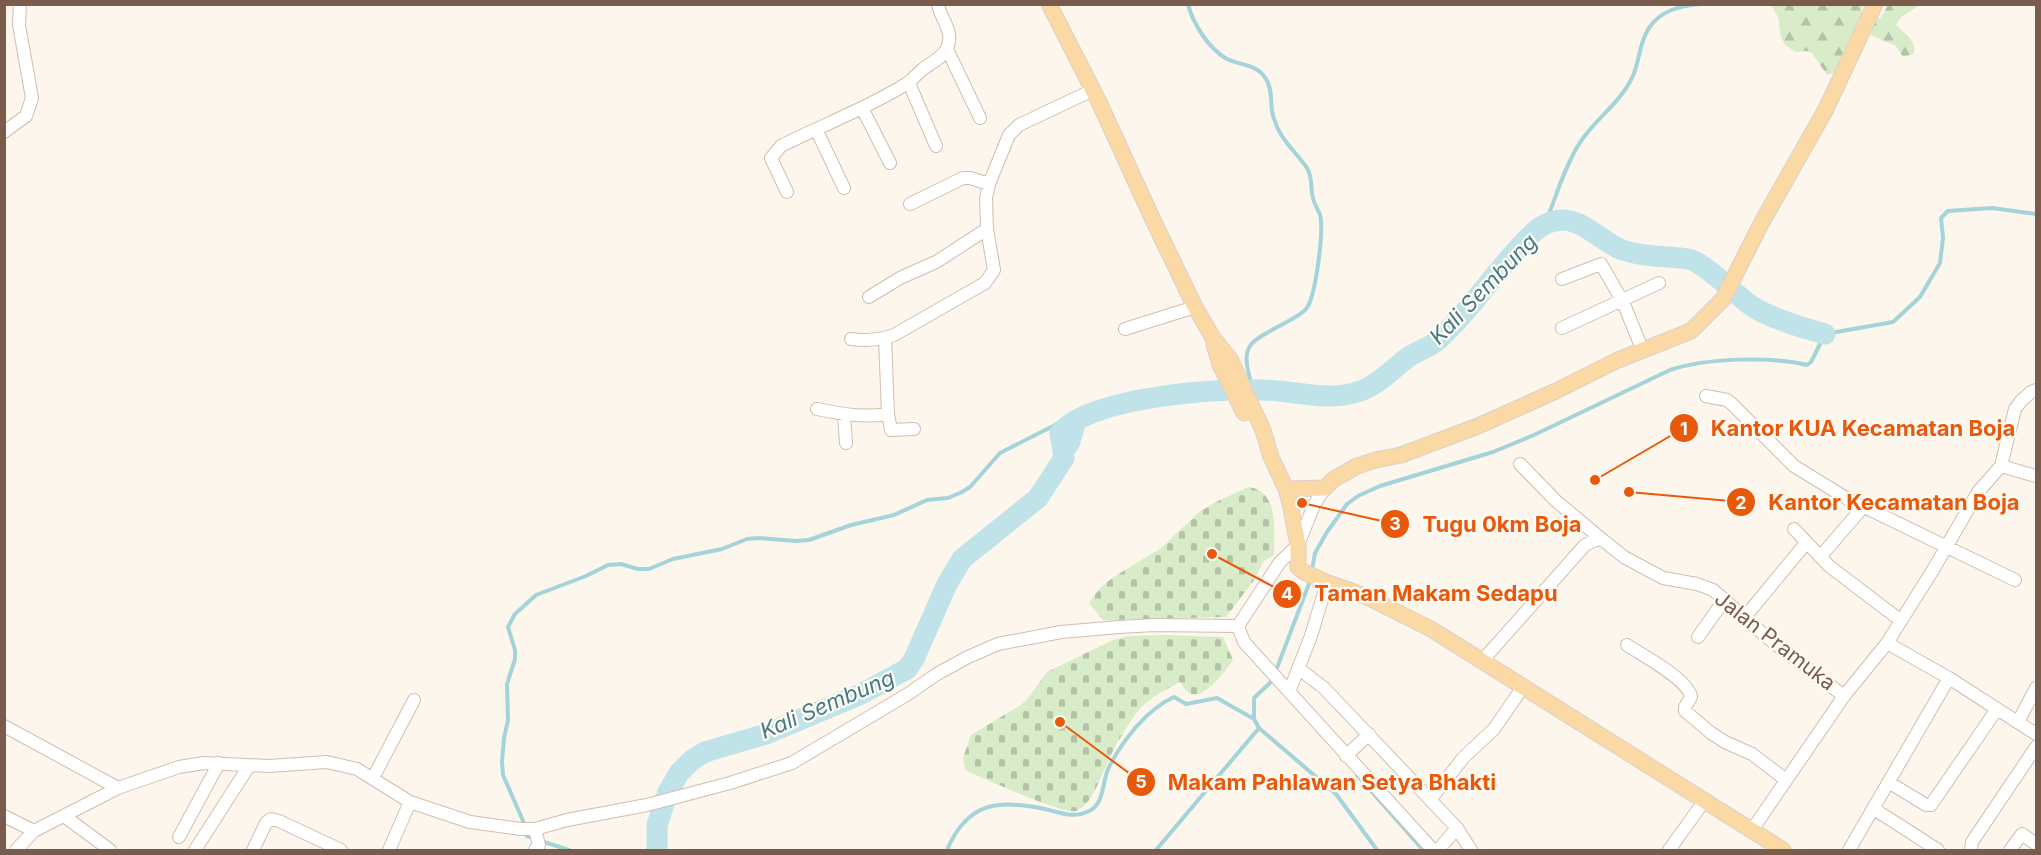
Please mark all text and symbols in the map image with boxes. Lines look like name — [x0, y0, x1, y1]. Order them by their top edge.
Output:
water label: Kali Sembung — [1424, 228, 1542, 350]
callout: Kantor KUA Kecamatan Boja — [1669, 408, 2028, 448]
text: Kantor KUA Kecamatan Boja — [1711, 415, 2015, 441]
text: 1 — [1680, 418, 1688, 439]
callout: Kantor Kecamatan Boja — [1726, 482, 2031, 522]
text: Kantor Kecamatan Boja — [1768, 489, 2020, 515]
text: 2 — [1735, 492, 1747, 513]
callout: Tugu 0km Boja — [1380, 504, 1593, 544]
text: Tugu 0km Boja — [1422, 511, 1582, 537]
text: 3 — [1389, 513, 1401, 534]
callout: Taman Makam Sedapu — [1272, 574, 1570, 614]
text: Taman Makam Sedapu — [1314, 580, 1558, 606]
text: 4 — [1281, 583, 1293, 604]
street label: Jalan Pramuka — [1710, 586, 1841, 695]
water label: Kali Sembung — [756, 664, 898, 744]
callout: Makam Pahlawan Setya Bhakti — [1126, 762, 1508, 802]
text: Makam Pahlawan Setya Bhakti — [1168, 769, 1496, 795]
text: 5 — [1135, 771, 1147, 792]

